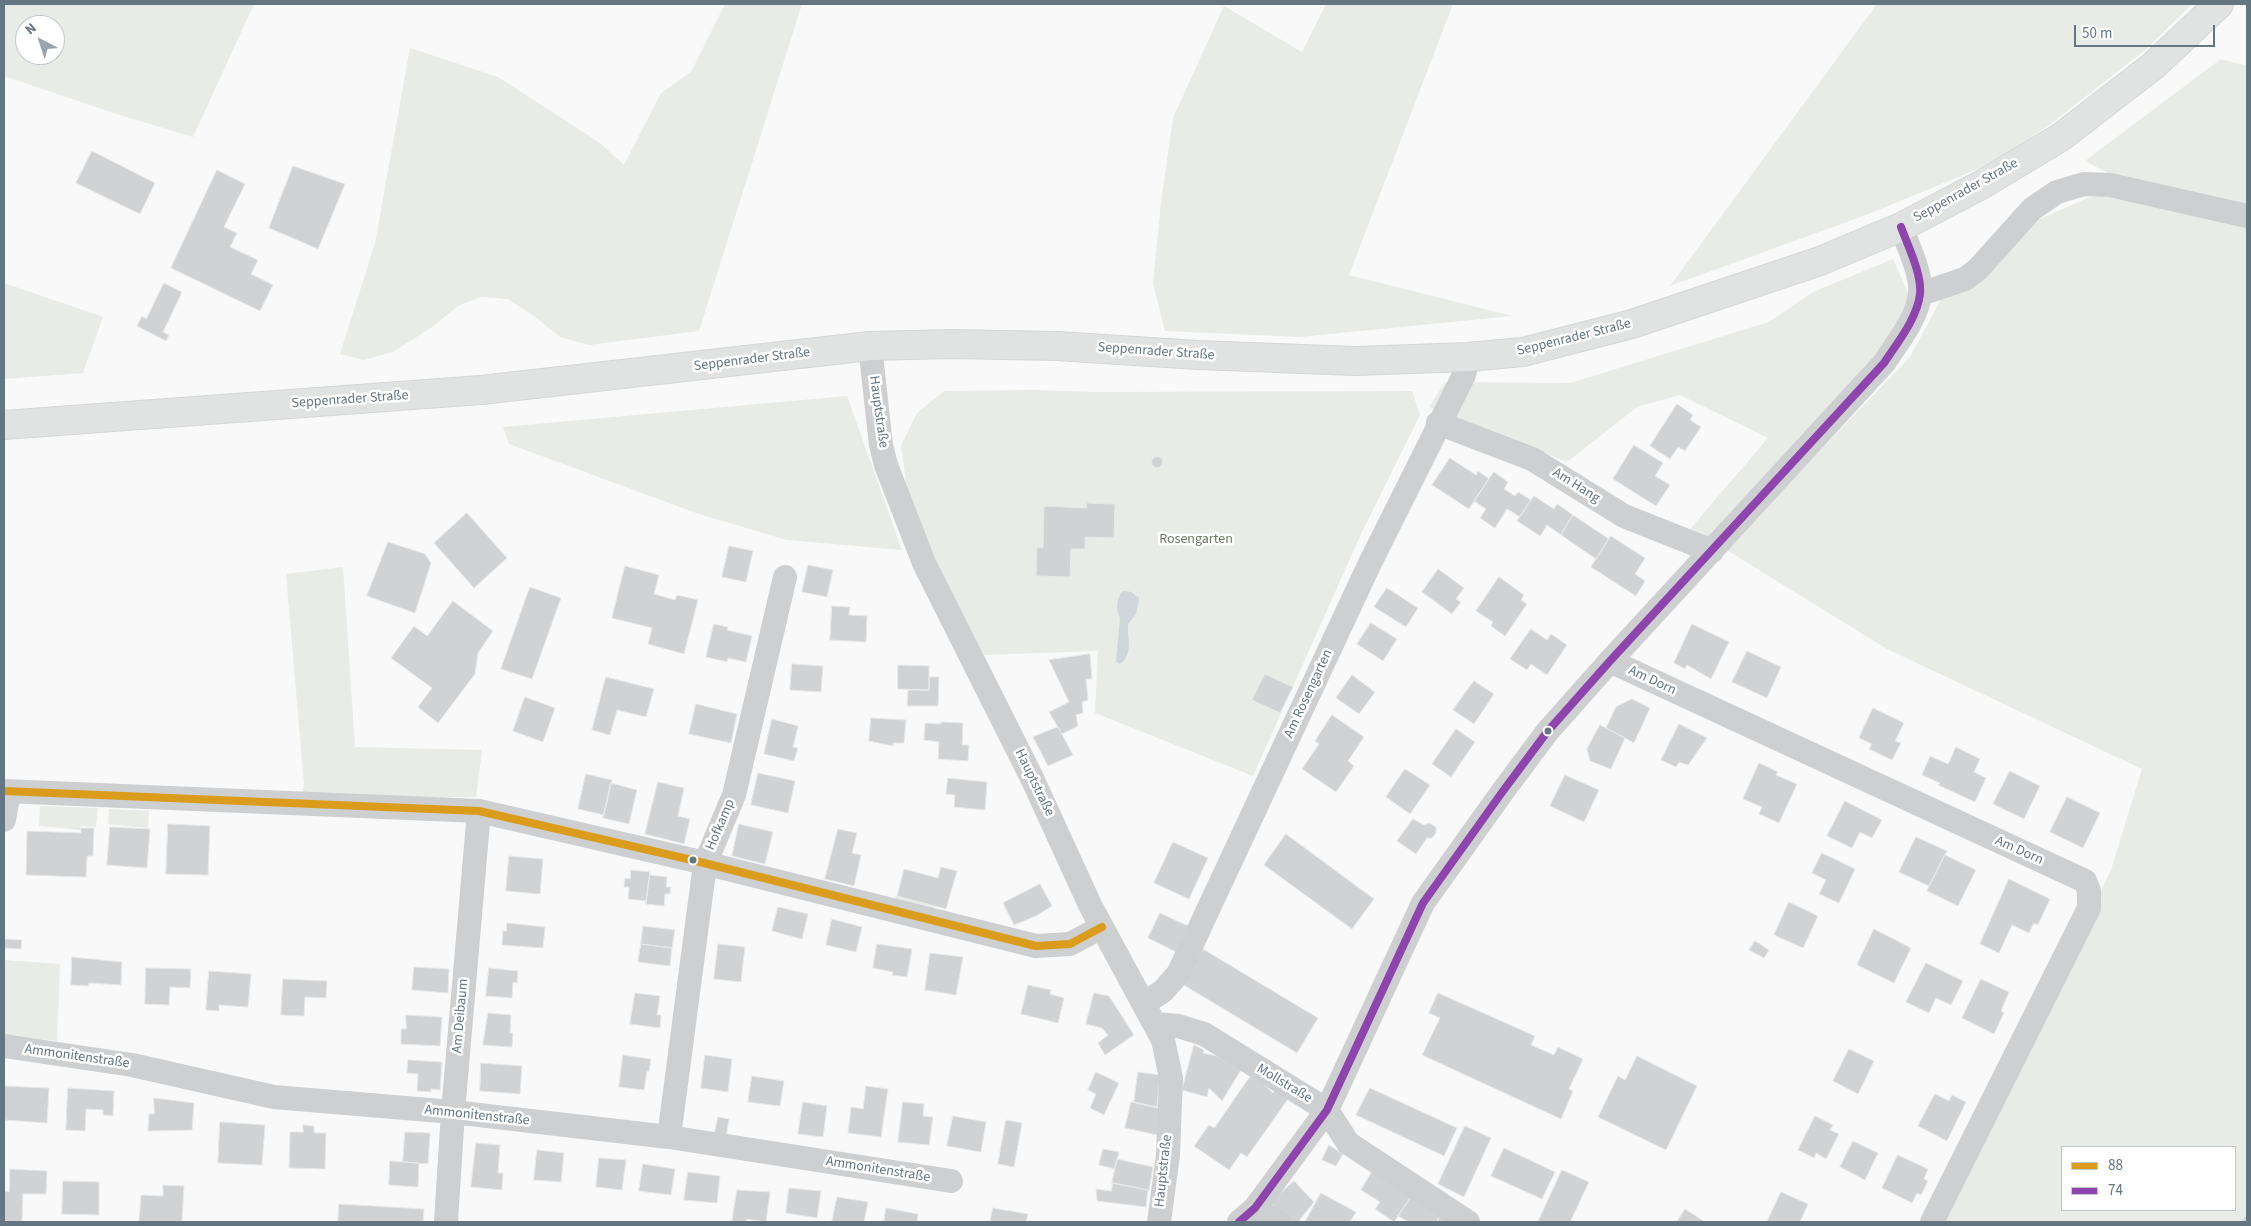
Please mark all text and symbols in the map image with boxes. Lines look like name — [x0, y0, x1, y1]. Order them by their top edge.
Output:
north arrow — [15, 15, 65, 65]
scale bar — [2076, 15, 2217, 47]
text: N — [21, 19, 41, 40]
text: 50 m — [2082, 23, 2112, 44]
street label: Seppenrader Straße — [1911, 155, 2021, 227]
street label: Seppenrader Straße — [1515, 316, 1633, 360]
street label: Seppenrader Straße — [1097, 340, 1215, 364]
street label: Seppenrader Straße — [693, 345, 811, 375]
street label: Hauptstraße — [865, 375, 891, 449]
street label: Seppenrader Straße — [291, 388, 409, 412]
street label: Am Hang — [1549, 465, 1603, 507]
park label: Rosengarten — [1159, 532, 1233, 548]
street label: Am Rosengarten — [1281, 647, 1337, 741]
street label: Am Dorn — [1625, 663, 1679, 699]
unlabelled marker — [1543, 726, 1553, 736]
street label: Hauptstraße — [1010, 747, 1058, 819]
street label: Hofkamp — [703, 797, 739, 853]
street label: Am Dorn — [1992, 833, 2046, 869]
unlabelled marker — [688, 855, 698, 865]
street label: Am Deibaum — [449, 978, 473, 1054]
street label: Ammonitenstraße — [24, 1041, 130, 1073]
street label: Mollstraße — [1253, 1061, 1315, 1107]
street label: Ammonitenstraße — [424, 1102, 530, 1130]
street label: Hauptstraße — [1152, 1134, 1176, 1208]
legend — [2061, 1146, 2236, 1211]
street label: Ammonitenstraße — [825, 1153, 931, 1187]
text: 88 — [2108, 1155, 2123, 1176]
text: 74 — [2108, 1180, 2123, 1201]

